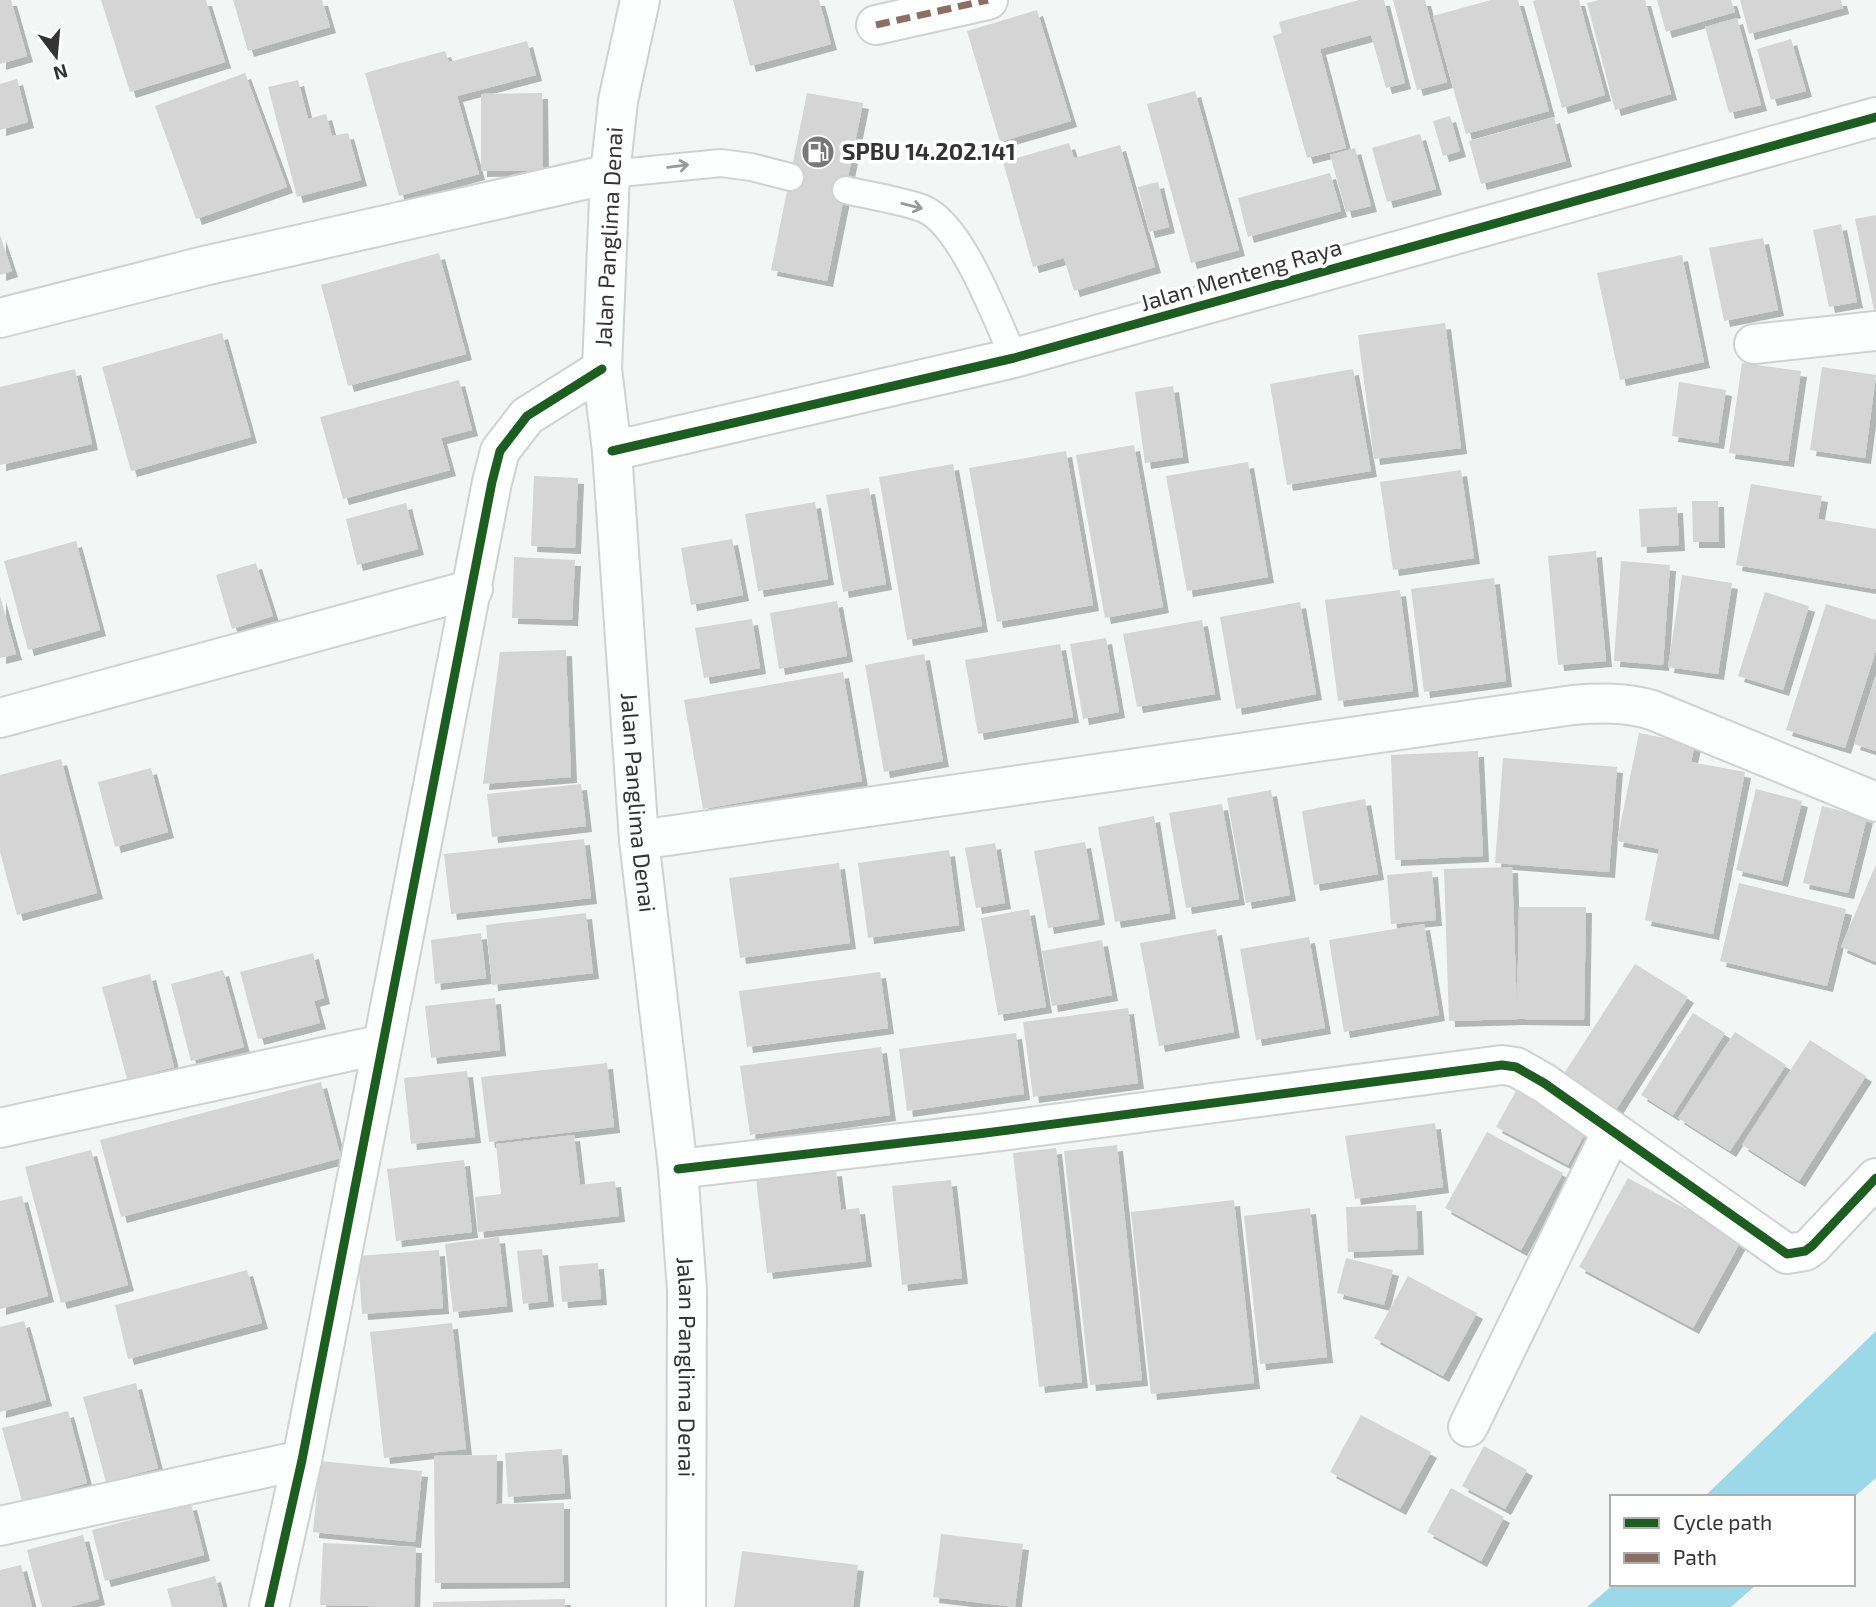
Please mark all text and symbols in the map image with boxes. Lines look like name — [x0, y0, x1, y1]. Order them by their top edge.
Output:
north arrow — [21, 21, 91, 91]
text: N — [51, 60, 71, 86]
street label: Jalan Panglima Denai — [588, 126, 628, 348]
fuel station icon: SPBU 14.202.141 — [799, 133, 837, 171]
place label: SPBU 14.202.141 — [842, 137, 1016, 165]
one-way arrow — [666, 159, 689, 172]
one-way arrow — [900, 200, 923, 213]
street label: Jalan Menteng Raya — [1137, 232, 1345, 316]
street label: Jalan Panglima Denai — [616, 691, 662, 914]
street label: Jalan Panglima Denai — [672, 1255, 702, 1477]
legend — [1610, 1495, 1855, 1586]
text: Cycle path — [1673, 1509, 1772, 1534]
text: Path — [1673, 1544, 1717, 1569]

